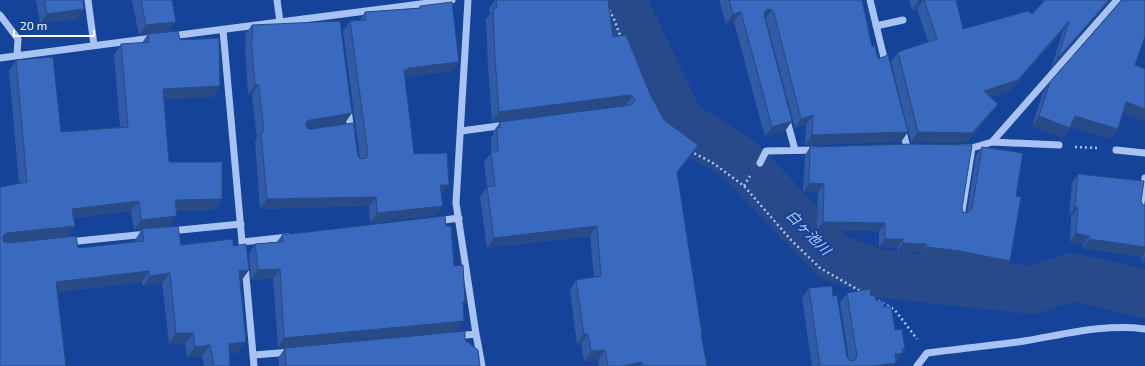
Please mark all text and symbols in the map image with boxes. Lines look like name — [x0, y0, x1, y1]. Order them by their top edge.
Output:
scale bar — [14, 12, 94, 38]
text: 20 m — [20, 18, 47, 32]
water label: 白ヶ池川 — [783, 206, 836, 259]

